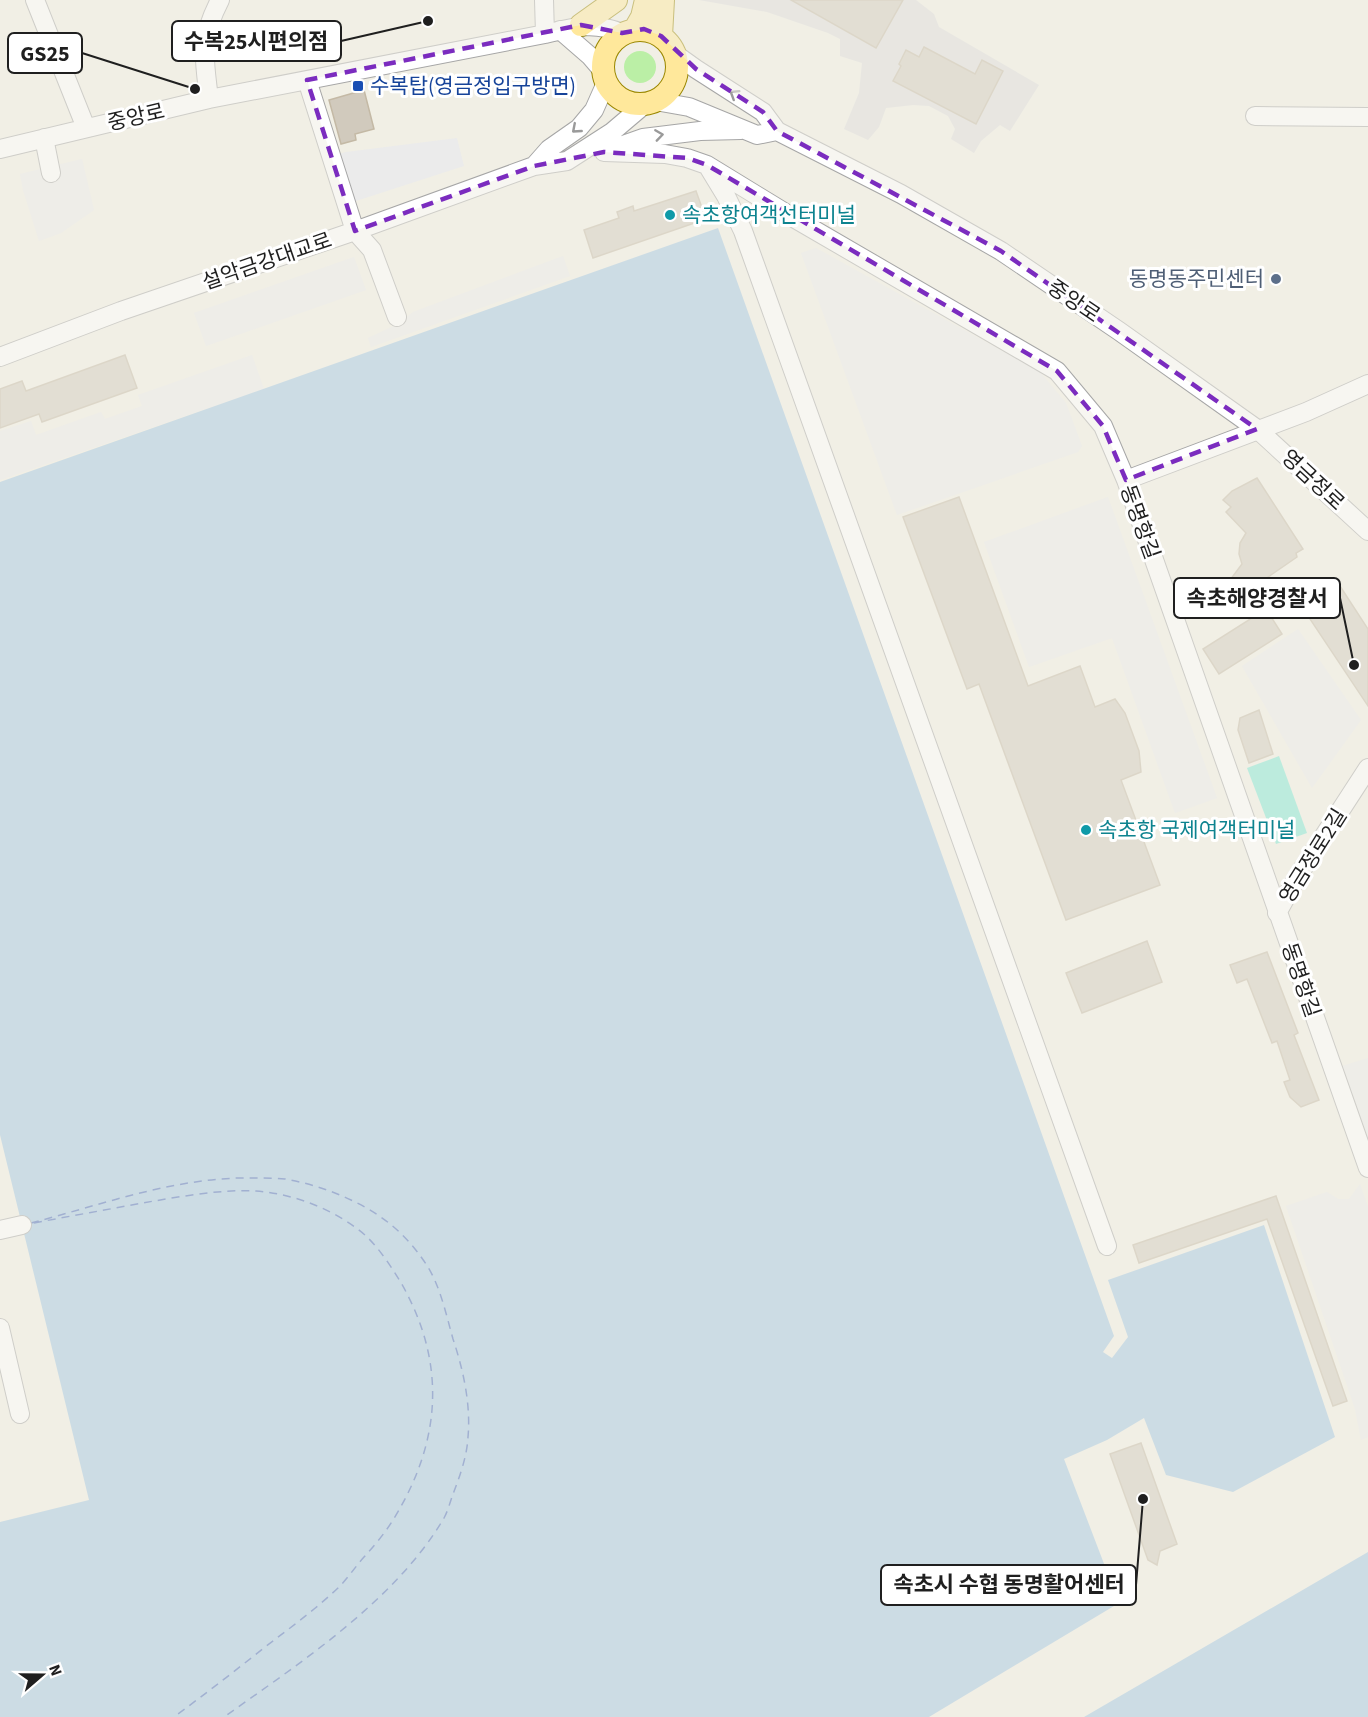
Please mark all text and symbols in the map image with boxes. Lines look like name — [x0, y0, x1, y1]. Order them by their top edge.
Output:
callout: 수복25시편의점 — [172, 21, 341, 61]
text: 수복25시편의점 — [184, 26, 328, 58]
callout: GS25 — [8, 33, 82, 73]
text: GS25 — [20, 38, 70, 70]
place label: 수복탑(영금정입구방면) — [370, 71, 576, 101]
marker: 수복탑(영금정입구방면) — [351, 79, 365, 93]
one-way arrow — [730, 89, 740, 101]
street label: 중앙로 — [104, 96, 168, 138]
one-way arrow — [572, 122, 583, 133]
one-way arrow — [655, 130, 664, 142]
place label: 속초항여객선터미널 — [682, 200, 856, 230]
marker: 속초항여객선터미널 — [663, 208, 677, 222]
street label: 설악금강대교로 — [198, 225, 336, 297]
place label: 동명동주민센터 — [1129, 264, 1264, 294]
street label: 중앙로 — [1042, 272, 1106, 330]
marker: 동명동주민센터 — [1269, 272, 1283, 286]
street label: 영금정로 — [1275, 443, 1351, 517]
street label: 동명항길 — [1113, 481, 1167, 563]
callout: 속초해양경찰서 — [1174, 578, 1340, 618]
text: 속초해양경찰서 — [1186, 583, 1328, 615]
street label: 영금정로2길 — [1272, 803, 1354, 909]
place label: 속초항 국제여객터미널 — [1098, 815, 1295, 845]
marker: 속초항 국제여객터미널 — [1079, 823, 1093, 837]
street label: 동명항길 — [1274, 939, 1328, 1021]
callout: 속초시 수협 동명활어센터 — [881, 1565, 1136, 1605]
text: 속초시 수협 동명활어센터 — [893, 1569, 1125, 1601]
north arrow — [12, 1645, 72, 1705]
text: N — [43, 1661, 67, 1679]

